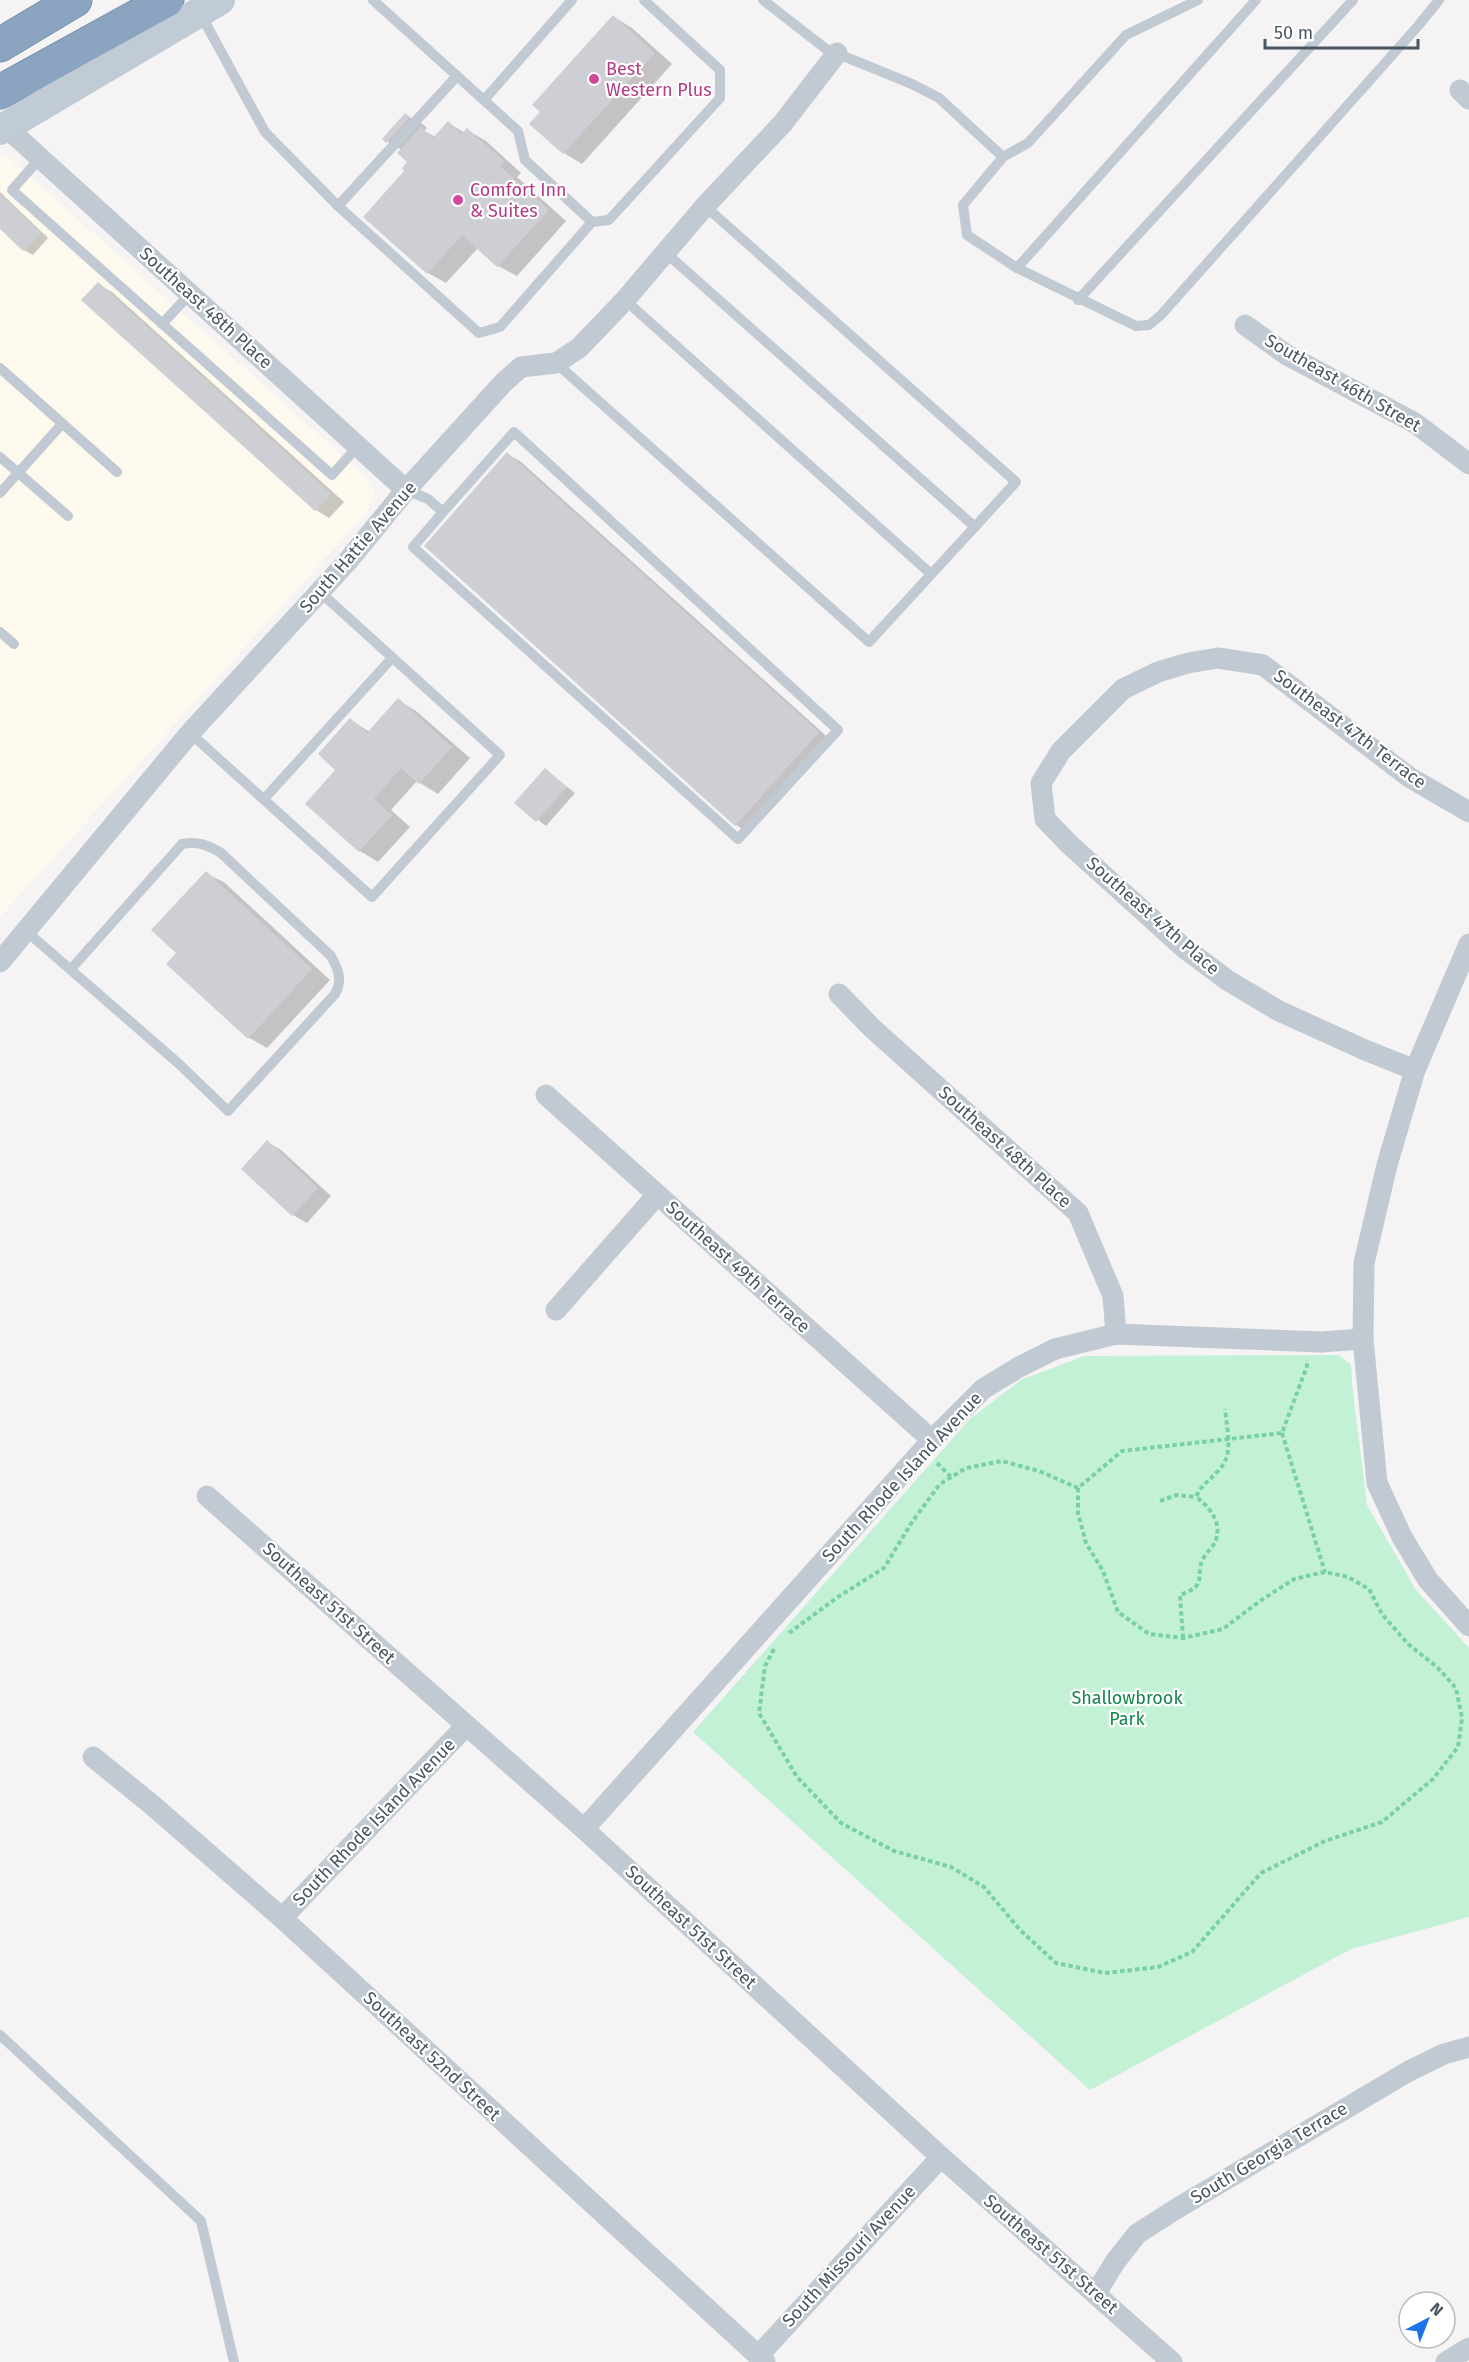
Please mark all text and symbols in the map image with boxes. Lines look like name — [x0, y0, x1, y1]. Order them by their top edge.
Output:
scale bar — [1265, 12, 1418, 50]
text: 50 m — [1274, 22, 1313, 44]
place label: Best Western Plus — [606, 58, 712, 101]
marker: Best Western Plus — [587, 72, 601, 86]
place label: Comfort Inn & Suites — [470, 179, 567, 222]
marker: Comfort Inn & Suites — [451, 193, 465, 207]
street label: Southeast 48th Place — [135, 242, 277, 374]
street label: Southeast 46th Street — [1261, 329, 1425, 437]
street label: South Hattie Avenue — [295, 477, 421, 617]
street label: Southeast 47th Terrace — [1270, 665, 1430, 793]
street label: Southeast 47th Place — [1082, 852, 1224, 980]
street label: Southeast 48th Place — [934, 1081, 1076, 1213]
street label: Southeast 49th Terrace — [661, 1196, 815, 1338]
street label: South Rhode Island Avenue — [817, 1387, 987, 1567]
street label: Southeast 51st Street — [258, 1538, 400, 1669]
park label: Shallowbrook Park — [1071, 1687, 1183, 1730]
street label: South Rhode Island Avenue — [288, 1734, 460, 1910]
street label: Southeast 51st Street — [621, 1861, 761, 1994]
street label: Southeast 52nd Street — [359, 1987, 505, 2126]
street label: South Georgia Terrace — [1187, 2097, 1351, 2209]
street label: South Missouri Avenue — [778, 2181, 920, 2331]
street label: Southeast 51st Street — [979, 2190, 1123, 2319]
north arrow — [1397, 2290, 1457, 2350]
text: N — [1426, 2299, 1447, 2320]

